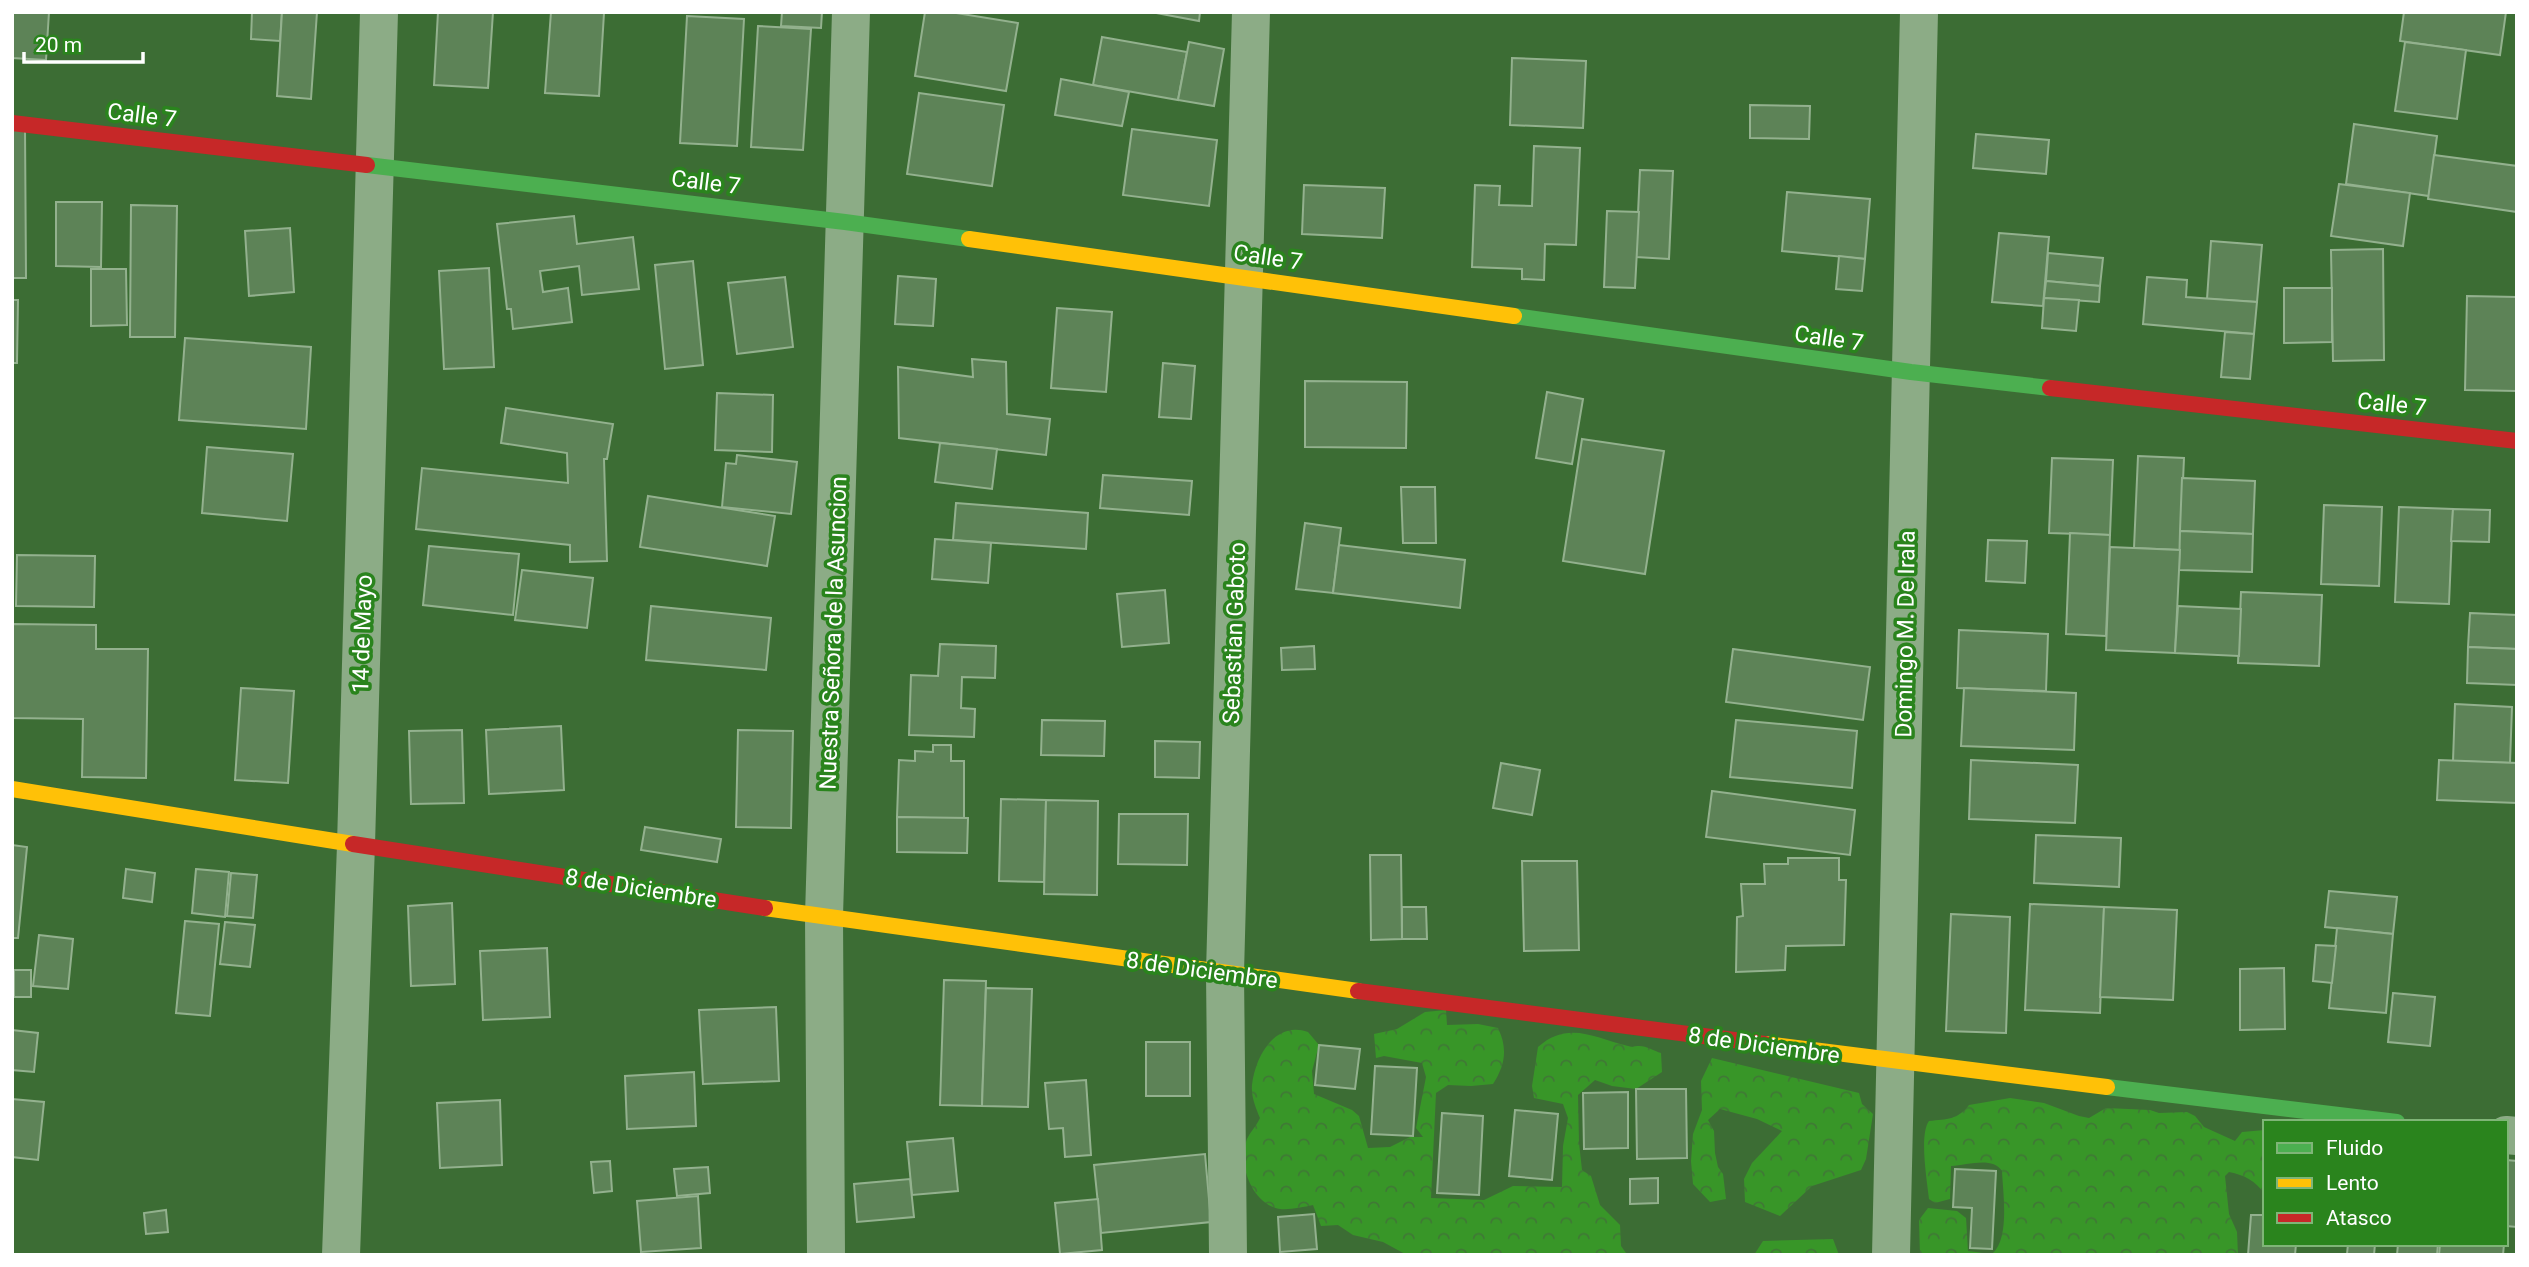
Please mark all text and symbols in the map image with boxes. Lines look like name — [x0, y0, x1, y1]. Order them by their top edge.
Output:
scale bar — [24, 21, 144, 65]
text: 20 m — [35, 33, 82, 57]
street label: Calle 7 — [106, 98, 178, 133]
street label: Calle 7 — [670, 165, 742, 200]
street label: Calle 7 — [1232, 239, 1304, 276]
street label: Calle 7 — [1793, 320, 1865, 357]
street label: Calle 7 — [2356, 387, 2428, 422]
street label: Nuestra Señora de la Asuncion — [815, 476, 852, 790]
street label: Domingo M. De Irala — [1890, 530, 1921, 738]
street label: Sebastian Gaboto — [1218, 542, 1251, 724]
street label: 14 de Mayo — [347, 574, 378, 694]
street label: 8 de Diciembre — [563, 863, 719, 914]
street label: 8 de Diciembre — [1124, 946, 1280, 995]
street label: 8 de Diciembre — [1686, 1021, 1842, 1070]
legend — [2263, 1120, 2508, 1246]
text: Fluido — [2326, 1136, 2383, 1160]
text: Lento — [2326, 1171, 2379, 1195]
text: Atasco — [2326, 1206, 2392, 1230]

